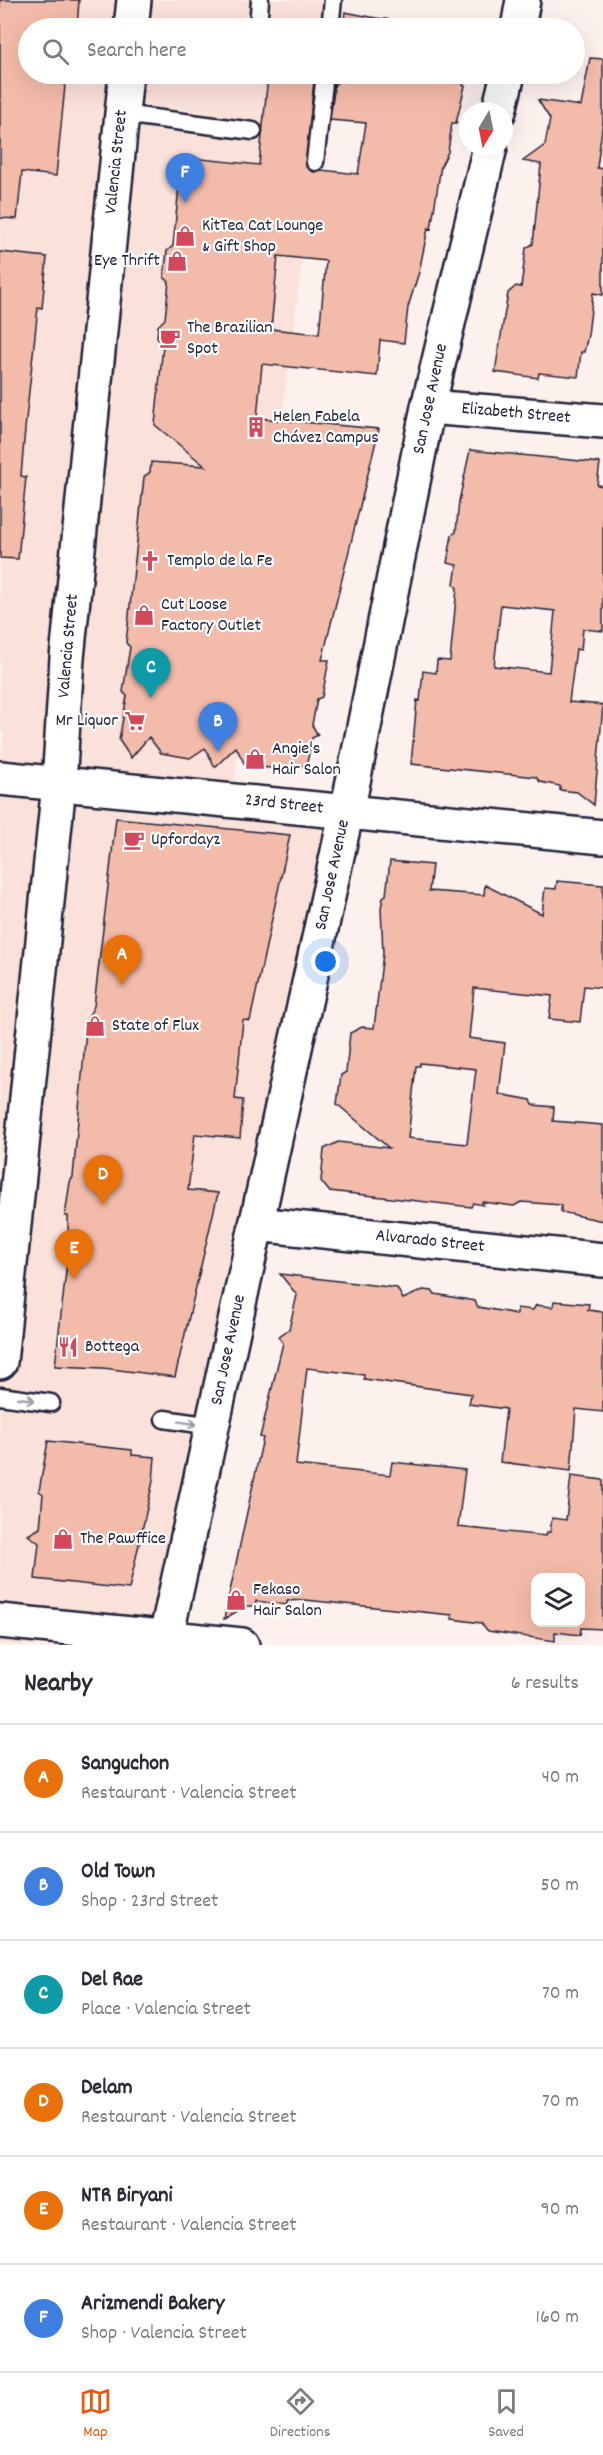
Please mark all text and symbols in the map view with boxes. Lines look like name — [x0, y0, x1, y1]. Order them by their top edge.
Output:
search box — [18, 18, 585, 84]
icon: search — [39, 35, 72, 68]
text: Search here — [87, 36, 186, 67]
north arrow — [459, 102, 513, 156]
street label: Valencia Street — [99, 108, 135, 215]
pin: F — [166, 154, 204, 203]
place label: KitTea Cat Lounge & Gift Shop — [202, 214, 323, 260]
shop icon: KitTea Cat Lounge & Gift Shop — [173, 224, 197, 248]
place label: Eye Thrift — [94, 249, 160, 274]
shop icon: Eye Thrift — [165, 249, 189, 273]
place label: The Brazilian Spot — [187, 316, 273, 362]
cafe icon: The Brazilian Spot — [158, 326, 182, 350]
street label: San Jose Avenue — [407, 341, 455, 456]
street label: Elizabeth Street — [460, 397, 572, 431]
place label: Helen Fabela Chávez Campus — [273, 405, 379, 451]
building icon: Helen Fabela Chávez Campus — [244, 415, 268, 439]
church icon: Templo de la Fe — [138, 549, 162, 573]
place label: Templo de la Fe — [167, 549, 273, 574]
street label: Valencia Street — [52, 593, 86, 699]
place label: Cut Loose Factory Outlet — [161, 593, 261, 639]
shop icon: Cut Loose Factory Outlet — [132, 603, 156, 627]
pin: C — [132, 648, 170, 698]
pin: B — [198, 702, 238, 752]
place label: Mr Liquor — [56, 709, 118, 734]
supermarket icon: Mr Liquor — [123, 709, 147, 733]
place label: Angie's Hair Salon — [272, 737, 341, 783]
shop icon: Angie's Hair Salon — [243, 747, 267, 771]
street label: 23rd Street — [243, 788, 325, 822]
street label: San Jose Avenue — [309, 817, 357, 932]
cafe icon: Upfordayz — [122, 828, 146, 852]
place label: Upfordayz — [151, 828, 220, 853]
pin: A — [102, 936, 142, 985]
your location — [311, 947, 340, 976]
shop icon: State of Flux — [83, 1014, 107, 1038]
place label: State of Flux — [112, 1014, 199, 1039]
pin: D — [84, 1156, 122, 1205]
street label: Alvarado Street — [374, 1224, 486, 1260]
pin: E — [54, 1230, 94, 1279]
street label: San Jose Avenue — [205, 1292, 253, 1407]
restaurant icon: Bottega — [56, 1335, 80, 1359]
place label: Bottega — [85, 1335, 140, 1360]
one-way arrow — [15, 1394, 35, 1405]
one-way arrow — [178, 1417, 198, 1428]
shop icon: The Pawffice — [51, 1527, 75, 1551]
place label: The Pawffice — [80, 1527, 166, 1552]
map controls — [531, 1573, 585, 1627]
button: layers — [531, 1573, 585, 1627]
place label: Fekaso Hair Salon — [253, 1578, 322, 1624]
shop icon: Fekaso Hair Salon — [224, 1588, 248, 1612]
text: Nearby — [24, 1666, 92, 1703]
text: 6 results — [511, 1670, 579, 1698]
text: Sanguchon — [81, 1749, 169, 1780]
text: A — [38, 1764, 49, 1792]
text: 40 m — [541, 1764, 579, 1792]
text: Restaurant · Valencia Street — [81, 1780, 297, 1808]
text: Old Town — [81, 1857, 155, 1888]
text: B — [39, 1872, 48, 1900]
text: 50 m — [541, 1872, 579, 1900]
text: Shop · 23rd Street — [81, 1888, 218, 1916]
text: Del Rae — [81, 1965, 143, 1996]
text: C — [39, 1980, 48, 2008]
text: 70 m — [542, 1980, 579, 2008]
text: Place · Valencia Street — [81, 1996, 251, 2024]
text: Delam — [81, 2073, 133, 2104]
text: D — [38, 2088, 49, 2116]
text: 70 m — [542, 2088, 579, 2116]
text: Restaurant · Valencia Street — [81, 2104, 297, 2132]
text: NTR Biryani — [81, 2181, 172, 2212]
text: E — [39, 2196, 48, 2224]
text: 90 m — [541, 2196, 579, 2224]
text: Restaurant · Valencia Street — [81, 2212, 297, 2240]
text: Arizmendi Bakery — [81, 2289, 224, 2320]
text: F — [39, 2304, 48, 2332]
text: 160 m — [536, 2304, 579, 2332]
text: Shop · Valencia Street — [81, 2320, 247, 2348]
tab: Map — [79, 2385, 112, 2444]
tab: Directions — [270, 2385, 330, 2444]
tab: Saved — [488, 2385, 524, 2444]

